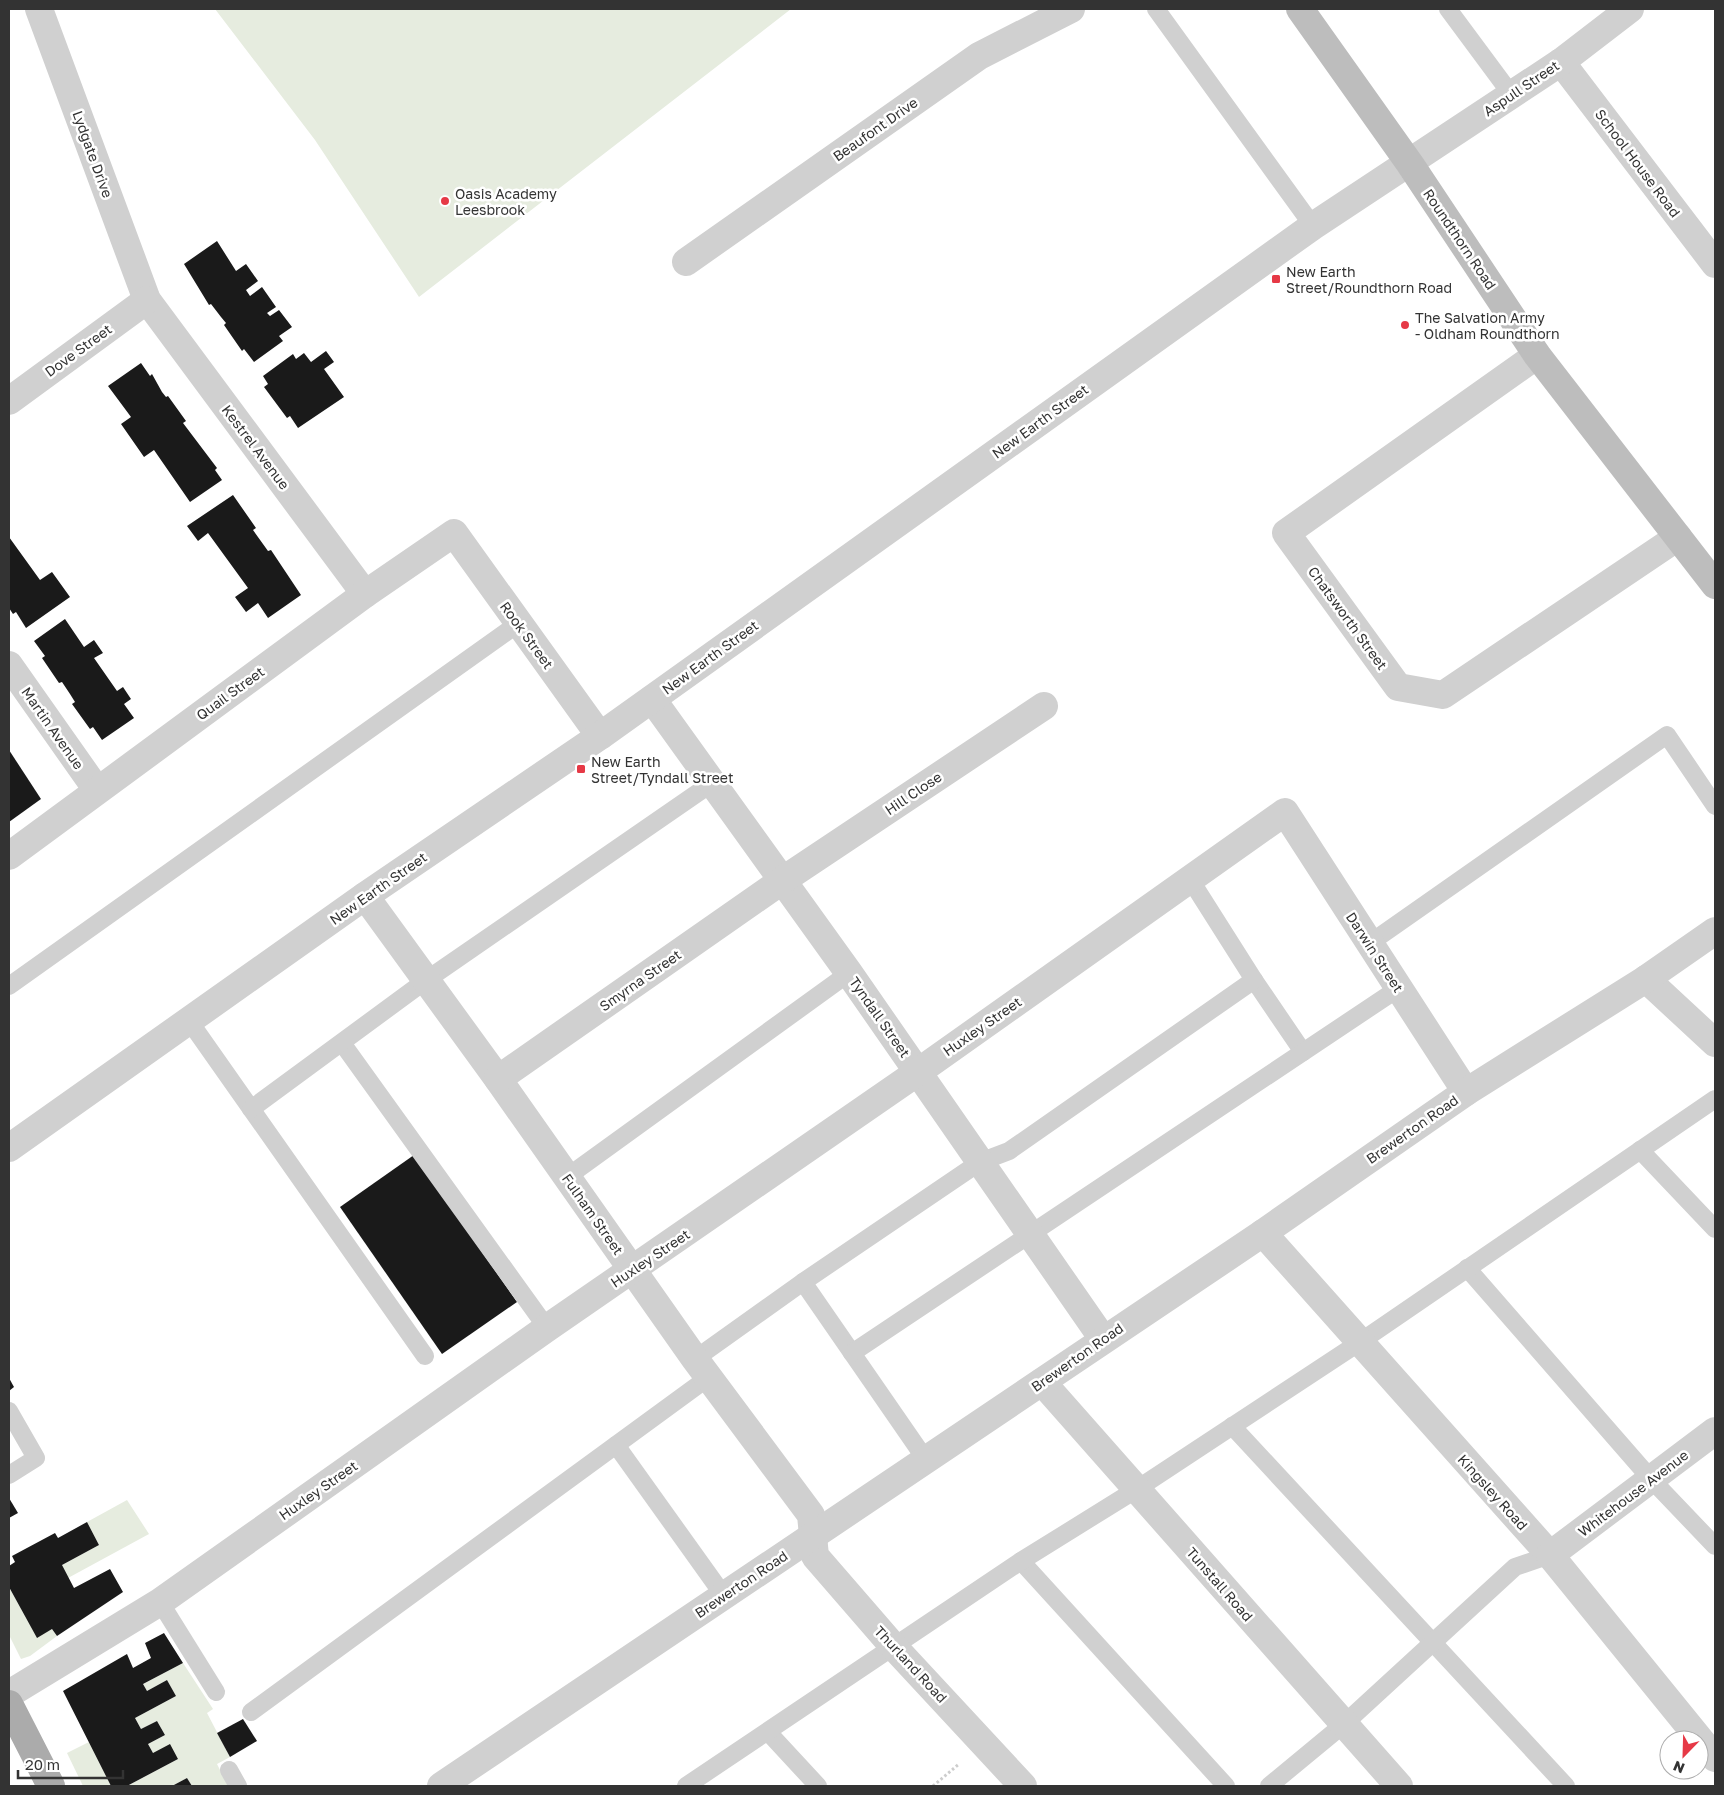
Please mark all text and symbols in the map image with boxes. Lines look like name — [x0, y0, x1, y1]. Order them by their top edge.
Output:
street label: Aspull Street — [1480, 56, 1562, 120]
street label: Beaufont Drive — [829, 93, 921, 165]
street label: School House Road — [1592, 106, 1684, 220]
street label: Lydgate Drive — [69, 108, 117, 200]
place label: Oasis Academy Leesbrook — [455, 185, 557, 218]
street label: Roundthorn Road — [1420, 185, 1500, 293]
marker: Oasis Academy Leesbrook — [439, 195, 451, 207]
place label: New Earth Street/Roundthorn Road — [1286, 263, 1452, 296]
marker: New Earth Street/Roundthorn Road — [1270, 273, 1282, 285]
place label: The Salvation Army - Oldham Roundthorn — [1415, 309, 1560, 342]
marker: The Salvation Army - Oldham Roundthorn — [1399, 319, 1411, 331]
street label: Dove Street — [41, 320, 115, 380]
street label: New Earth Street — [989, 380, 1091, 462]
street label: Kestrel Avenue — [219, 401, 293, 493]
street label: Chatsworth Street — [1305, 563, 1391, 673]
street label: Rook Street — [497, 598, 557, 672]
street label: New Earth Street — [659, 616, 761, 698]
street label: Quail Street — [193, 663, 267, 723]
street label: Martin Avenue — [18, 684, 88, 772]
place label: New Earth Street/Tyndall Street — [591, 753, 734, 786]
marker: New Earth Street/Tyndall Street — [575, 763, 587, 775]
street label: Hill Close — [881, 768, 945, 818]
street label: New Earth Street — [326, 848, 430, 928]
street label: Darwin Street — [1343, 909, 1407, 995]
street label: Smyrna Street — [596, 946, 684, 1014]
street label: Tyndall Street — [846, 973, 914, 1061]
street label: Huxley Street — [940, 993, 1024, 1059]
street label: Brewerton Road — [1363, 1091, 1461, 1167]
street label: Fulham Street — [559, 1170, 627, 1258]
street label: Huxley Street — [607, 1225, 693, 1291]
street label: Brewerton Road — [1028, 1319, 1126, 1395]
street label: Whitehouse Avenue — [1575, 1446, 1691, 1540]
street label: Kingsley Road — [1455, 1451, 1531, 1533]
street label: Huxley Street — [276, 1457, 360, 1523]
street label: Tunstall Road — [1183, 1544, 1257, 1624]
street label: Brewerton Road — [691, 1547, 791, 1621]
street label: Thurland Road — [871, 1622, 951, 1706]
north arrow — [1659, 1730, 1709, 1780]
scale bar — [18, 1748, 122, 1780]
text: 20 m — [25, 1755, 60, 1773]
text: N — [1671, 1758, 1687, 1777]

